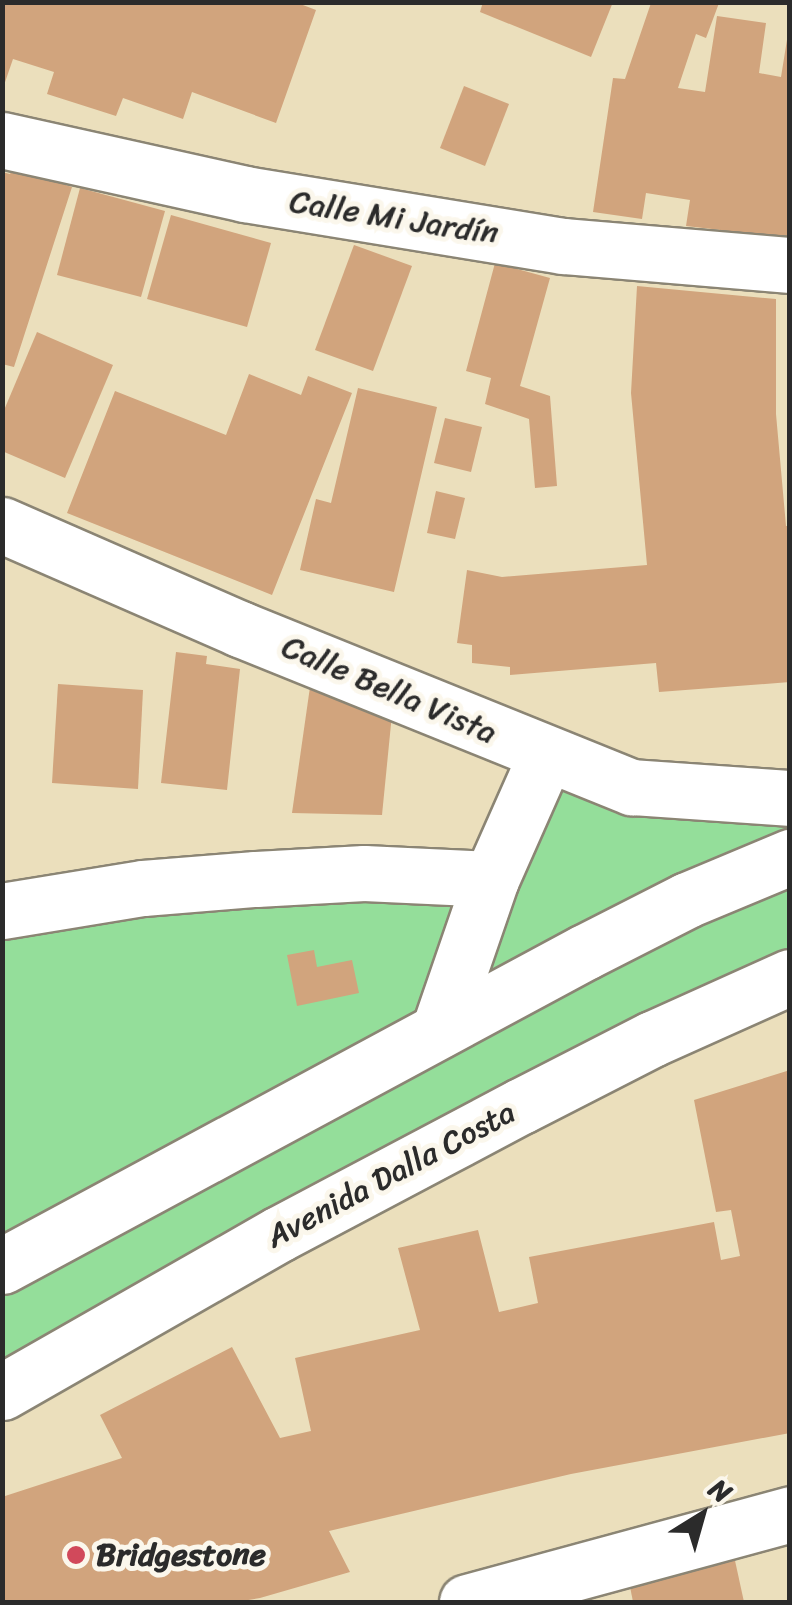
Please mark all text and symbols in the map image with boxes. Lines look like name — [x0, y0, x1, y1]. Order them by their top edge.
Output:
street label: Calle Mi Jardín — [288, 183, 500, 253]
street label: Calle Bella Vista — [275, 627, 503, 753]
street label: Avenida Dalla Costa — [259, 1093, 523, 1257]
north arrow — [652, 1465, 752, 1565]
text: N — [698, 1465, 743, 1516]
place label: Bridgestone — [96, 1536, 266, 1574]
marker: Bridgestone — [65, 1544, 87, 1566]

